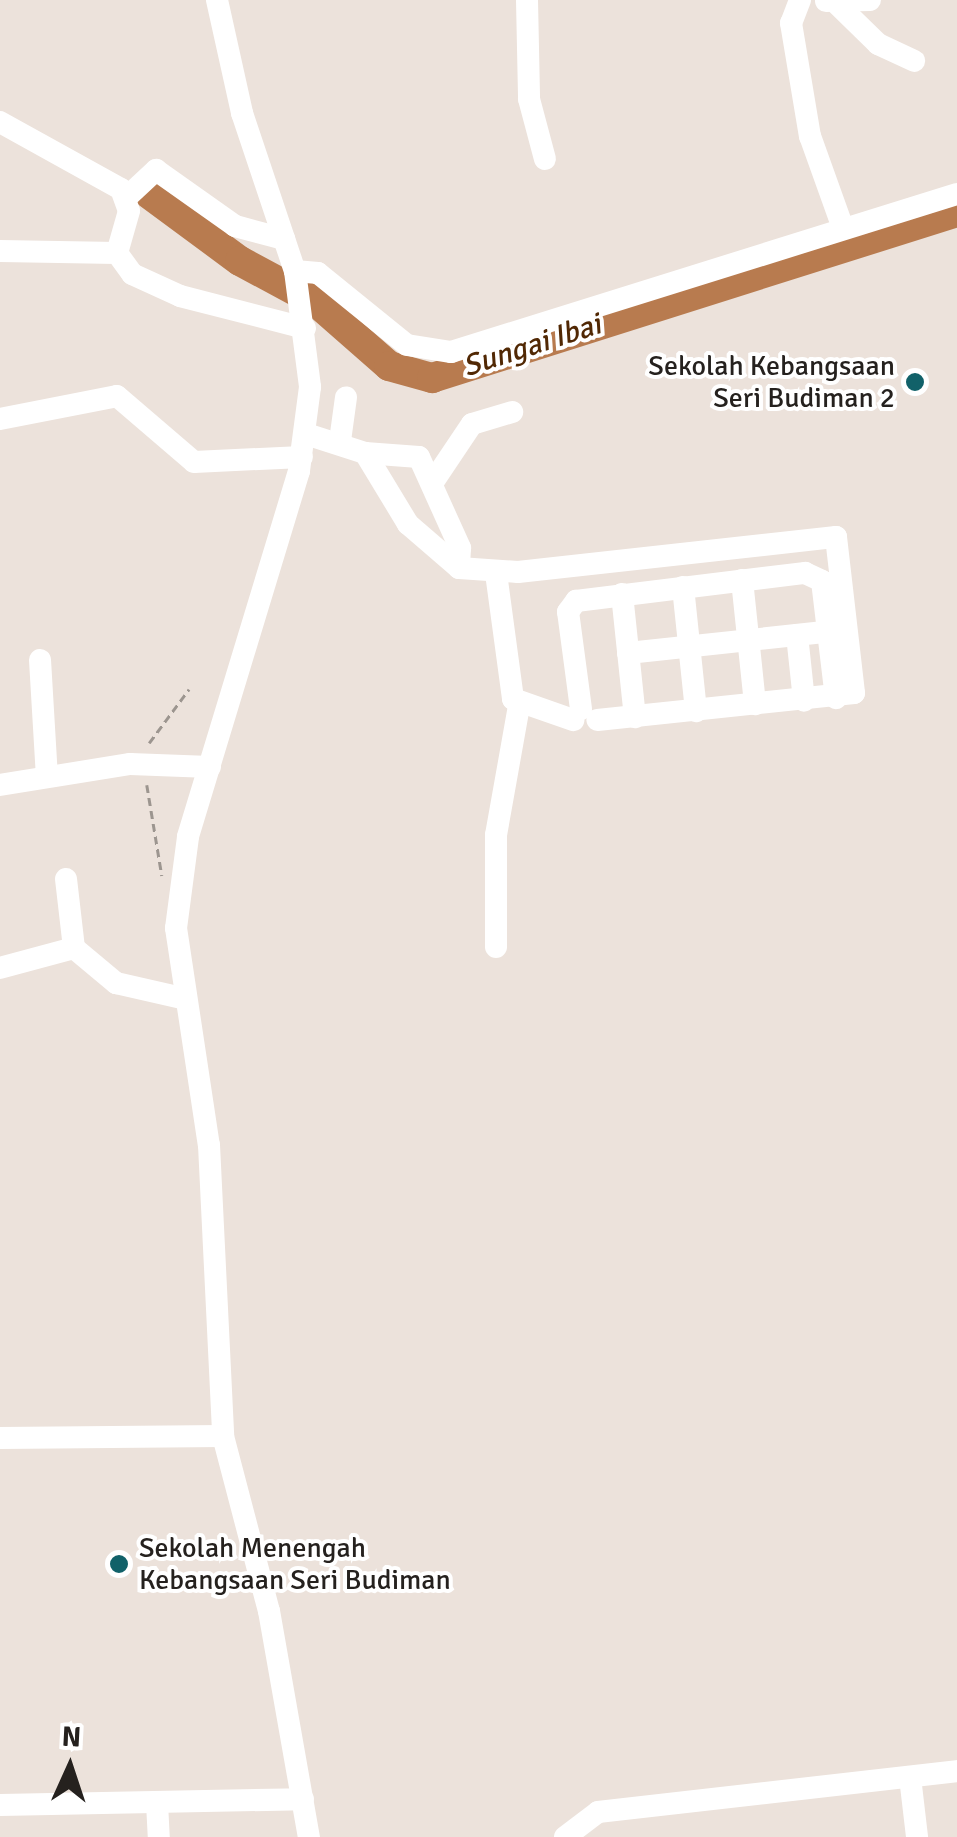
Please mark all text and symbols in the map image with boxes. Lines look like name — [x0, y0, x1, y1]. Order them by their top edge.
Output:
water label: Sungai Ibai — [458, 307, 606, 385]
place label: Sekolah Kebangsaan Seri Budiman 2 — [648, 349, 895, 415]
marker: Sekolah Kebangsaan Seri Budiman 2 — [904, 371, 926, 393]
place label: Sekolah Menengah Kebangsaan Seri Budiman — [139, 1531, 451, 1597]
marker: Sekolah Menengah Kebangsaan Seri Budiman — [108, 1553, 130, 1575]
north arrow — [20, 1717, 120, 1817]
text: N — [61, 1720, 82, 1755]

